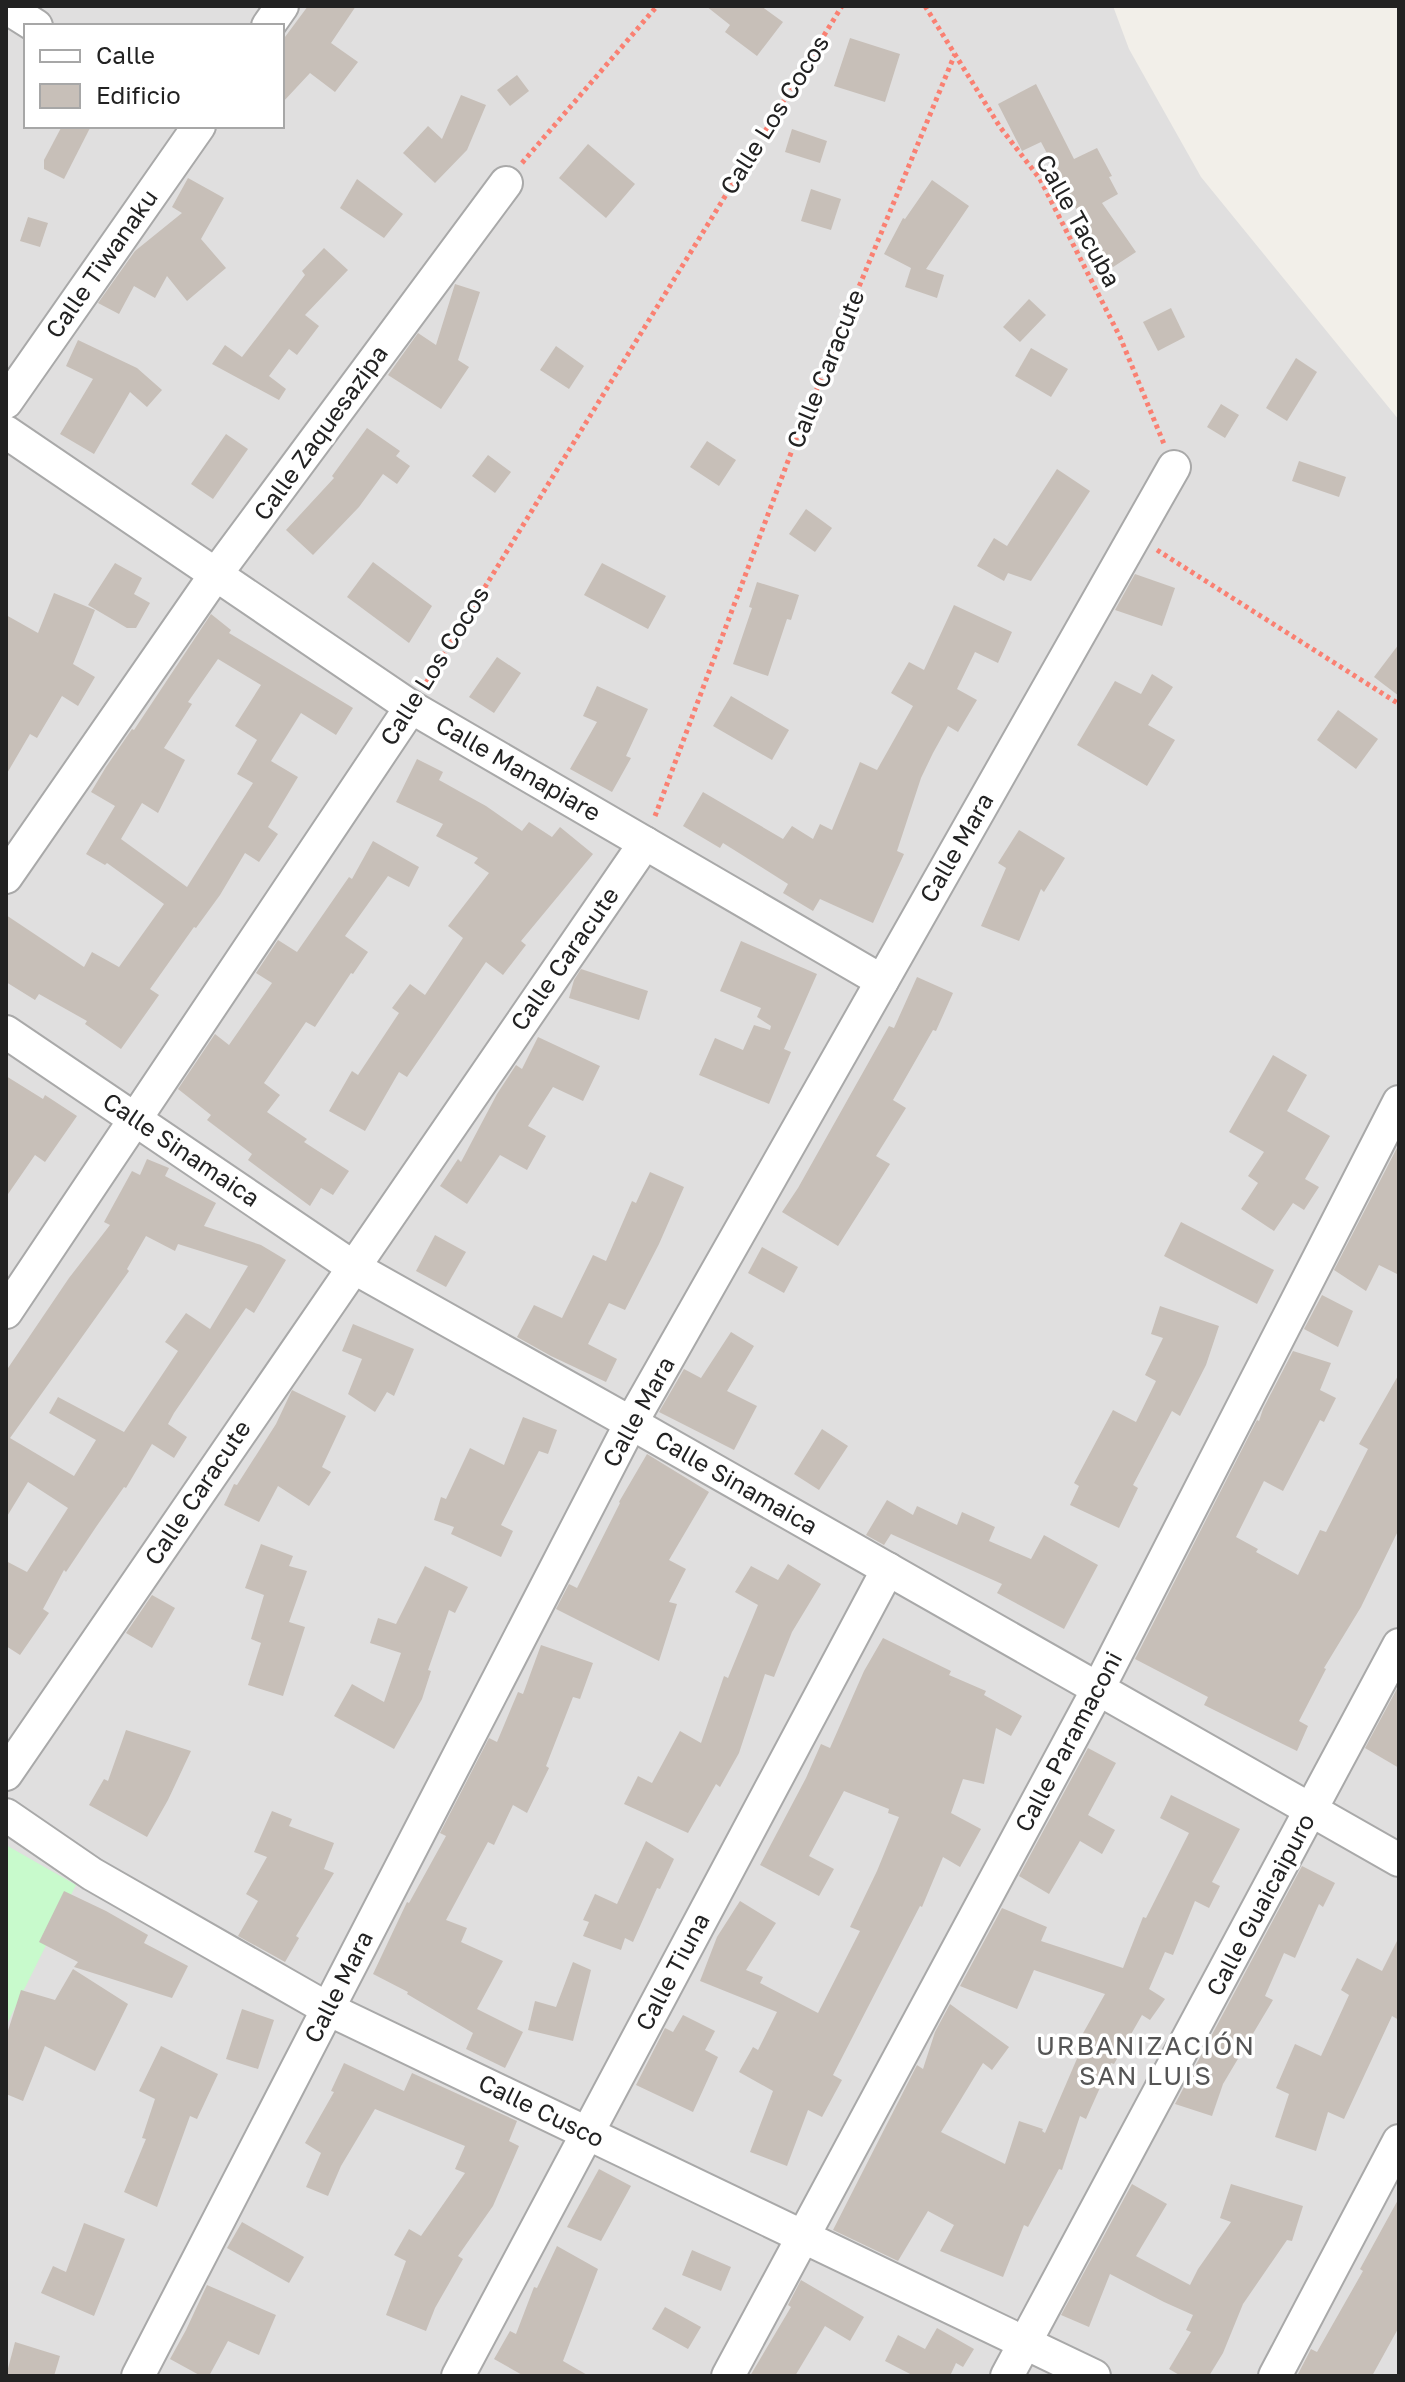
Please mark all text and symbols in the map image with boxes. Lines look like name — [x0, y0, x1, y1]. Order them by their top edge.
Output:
legend — [24, 24, 284, 128]
street label: Calle Los Cocos — [713, 29, 834, 199]
text: Calle — [96, 40, 155, 69]
text: Edificio — [96, 80, 181, 109]
street label: Calle Tacuba — [1031, 149, 1128, 292]
street label: Calle Tiwanaku — [39, 183, 163, 343]
street label: Calle Caracute — [780, 285, 870, 452]
street label: Calle Zaquesazipa — [247, 339, 393, 525]
street label: Calle Los Cocos — [373, 580, 494, 750]
street label: Calle Manapiare — [431, 709, 606, 827]
street label: Calle Mara — [913, 787, 999, 907]
street label: Calle Caracute — [504, 881, 624, 1036]
street label: Calle Sinamaica — [98, 1086, 266, 1212]
street label: Calle Mara — [595, 1351, 680, 1472]
street label: Calle Caracute — [138, 1414, 256, 1570]
street label: Calle Sinamaica — [650, 1423, 823, 1540]
street label: Calle Paramaconi — [1008, 1646, 1127, 1836]
street label: Calle Guaicaipuro — [1199, 1808, 1320, 2000]
street label: Calle Tiuna — [629, 1908, 715, 2035]
street label: Calle Mara — [297, 1925, 378, 2047]
district label: URBANIZACIÓN SAN LUIS — [1036, 2030, 1256, 2091]
street label: Calle Cusco — [474, 2067, 609, 2152]

